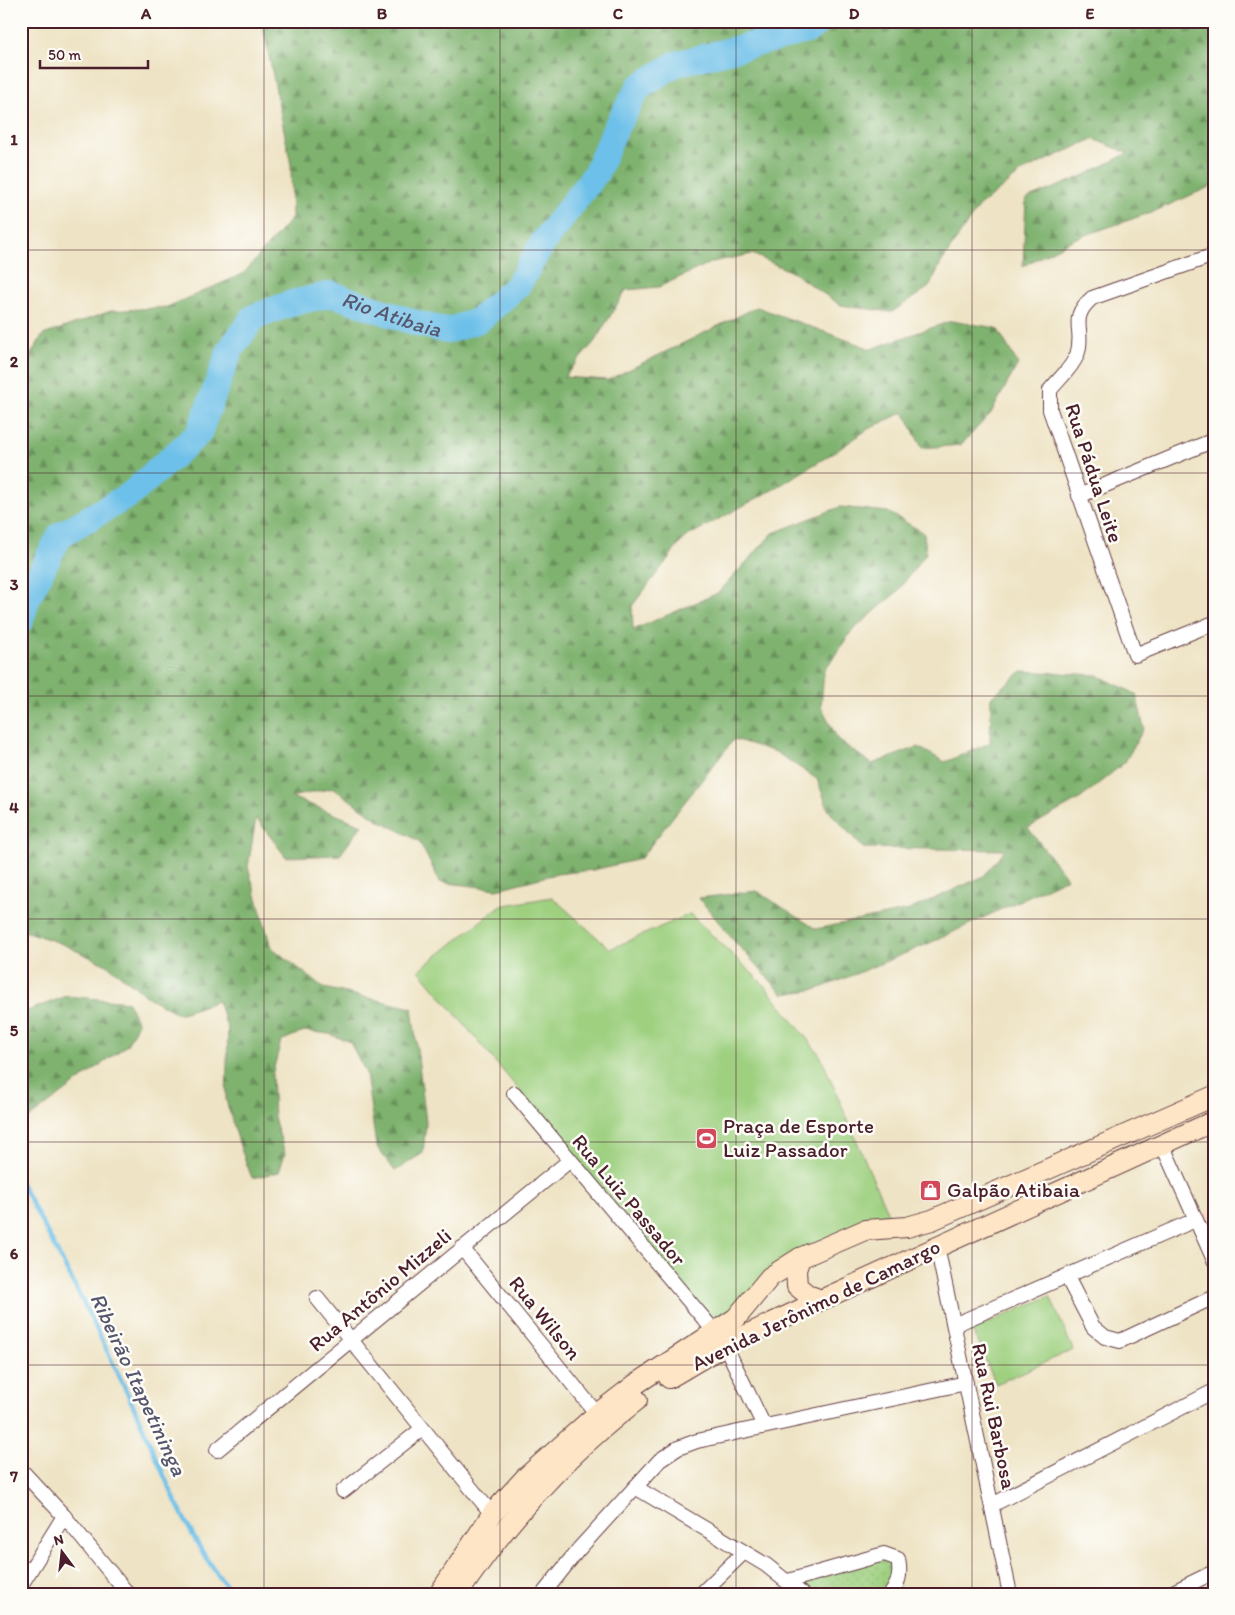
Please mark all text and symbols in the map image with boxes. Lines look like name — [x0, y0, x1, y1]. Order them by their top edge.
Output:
text: A — [140, 4, 152, 23]
text: B — [377, 4, 388, 23]
text: C — [613, 4, 624, 23]
text: D — [849, 4, 860, 23]
text: E — [1086, 4, 1095, 23]
scale bar — [40, 38, 148, 70]
text: 50 m — [48, 46, 81, 64]
text: 1 — [10, 130, 18, 149]
water label: Rio Atibaia — [338, 285, 445, 343]
text: 2 — [10, 352, 19, 371]
street label: Rua Pádua Leite — [1060, 400, 1129, 546]
text: 3 — [10, 575, 19, 594]
text: 4 — [9, 798, 19, 817]
text: 5 — [10, 1021, 19, 1040]
place label: Praça de Esporte Luiz Passador — [723, 1113, 874, 1162]
sports icon: Praça de Esporte Luiz Passador — [695, 1126, 719, 1150]
street label: Rua Luiz Passador — [567, 1129, 692, 1271]
place label: Galpão Atibaia — [947, 1177, 1080, 1202]
shop icon: Galpão Atibaia — [919, 1178, 943, 1202]
street label: Rua Antônio Mizzeli — [303, 1223, 456, 1357]
street label: Avenida Jerônimo de Camargo — [687, 1233, 944, 1376]
text: 6 — [10, 1244, 19, 1263]
street label: Rua Wilson — [504, 1271, 587, 1365]
water label: Ribeirão Itapetininga — [84, 1288, 193, 1481]
street label: Rua Rui Barbosa — [967, 1341, 1022, 1491]
text: 7 — [9, 1467, 18, 1486]
north arrow — [38, 1528, 88, 1578]
text: N — [52, 1530, 66, 1549]

